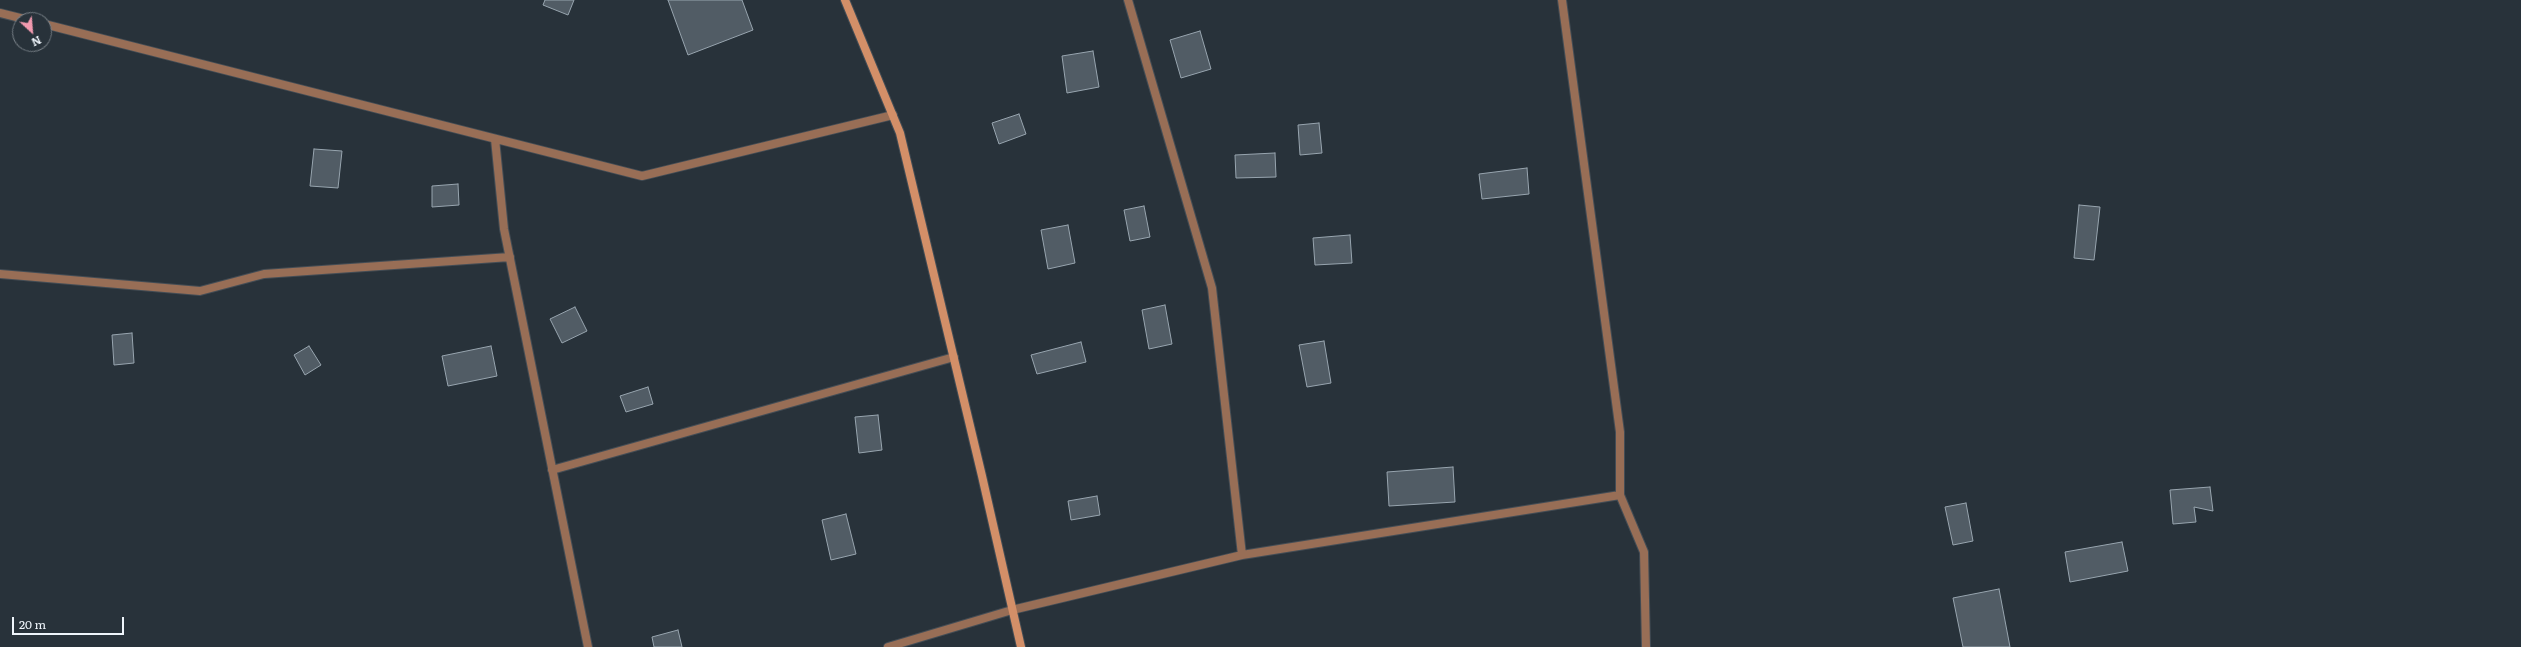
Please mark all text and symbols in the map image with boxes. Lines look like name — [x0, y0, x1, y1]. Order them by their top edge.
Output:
north arrow — [12, 12, 52, 52]
text: N — [29, 33, 44, 51]
scale bar — [14, 609, 126, 635]
text: 20 m — [19, 615, 46, 633]

